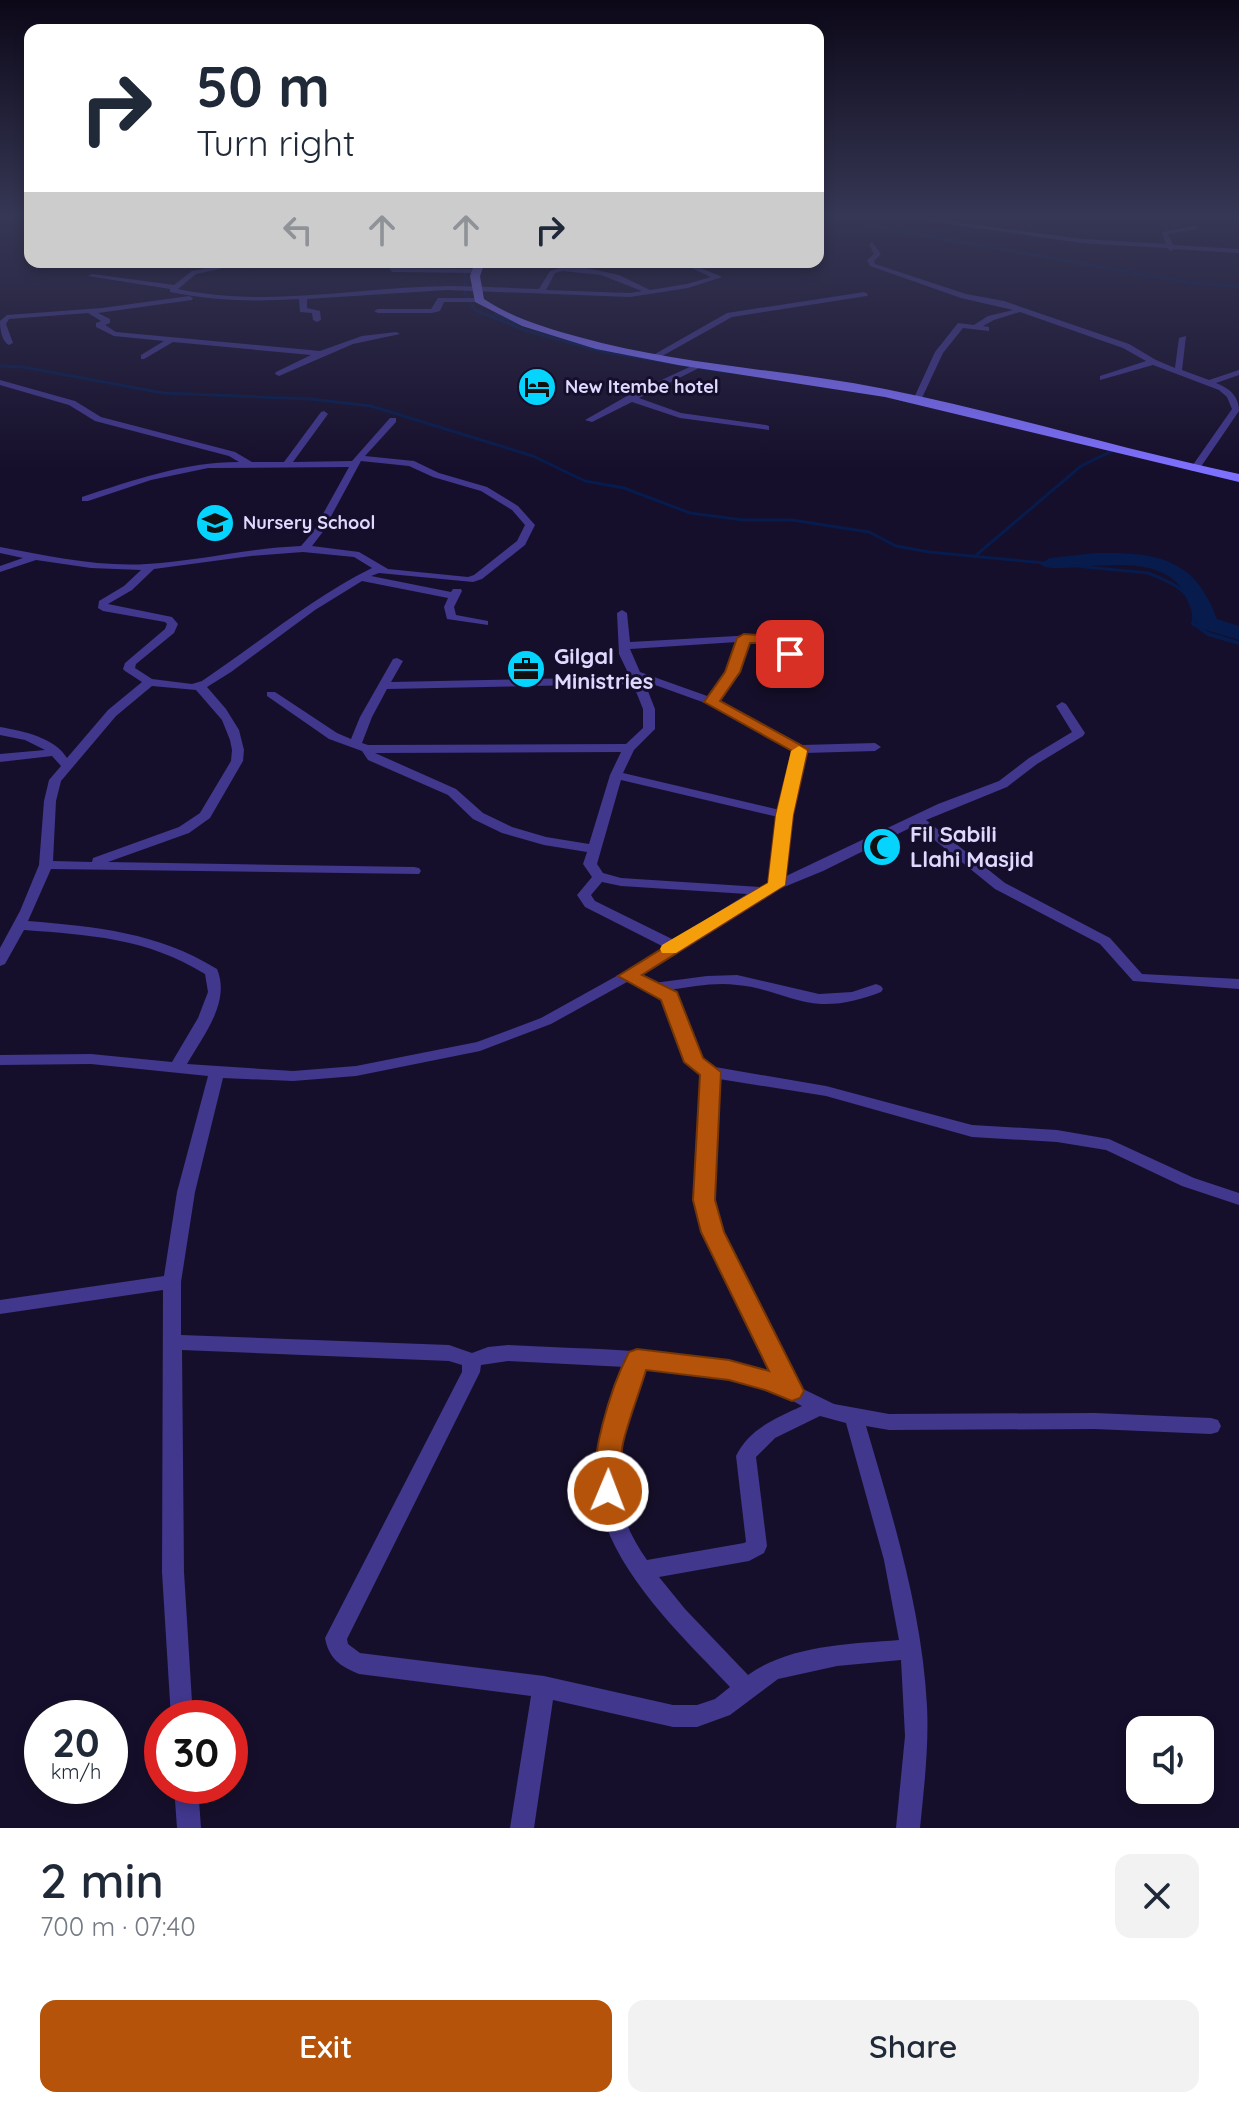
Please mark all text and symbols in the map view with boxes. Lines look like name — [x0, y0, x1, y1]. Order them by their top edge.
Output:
text: 50 m — [196, 51, 330, 121]
icon: right — [64, 56, 168, 160]
text: Turn right — [196, 120, 355, 165]
icon: left — [276, 208, 320, 252]
icon: ahead — [360, 208, 404, 252]
icon: ahead — [444, 208, 488, 252]
icon: right — [528, 208, 572, 252]
hotel icon: New Itembe hotel — [516, 366, 558, 408]
place label: New Itembe hotel — [565, 375, 719, 398]
school or university icon: Nursery School — [194, 502, 236, 544]
place label: Nursery School — [243, 511, 375, 534]
pin — [756, 620, 824, 688]
icon: arrive — [768, 632, 812, 676]
place label: Gilgal Ministries — [554, 642, 653, 695]
office icon: Gilgal Ministries — [505, 648, 547, 690]
place label: Fil Sabili Llahi Masjid — [910, 820, 1034, 873]
mosque icon: Fil Sabili Llahi Masjid — [861, 826, 903, 868]
position arrow — [566, 1449, 650, 1533]
speed limit sign: 30 — [144, 1700, 248, 1804]
map controls — [1126, 1716, 1214, 1804]
button: sound — [1126, 1716, 1214, 1804]
text: 20 — [52, 1717, 100, 1767]
text: km/h — [51, 1759, 101, 1784]
text: 2 min — [40, 1850, 164, 1910]
button: close — [1115, 1854, 1199, 1938]
text: 700 m · 07:40 — [40, 1910, 196, 1943]
button: Exit — [40, 2000, 612, 2092]
button: Share — [628, 2000, 1199, 2092]

